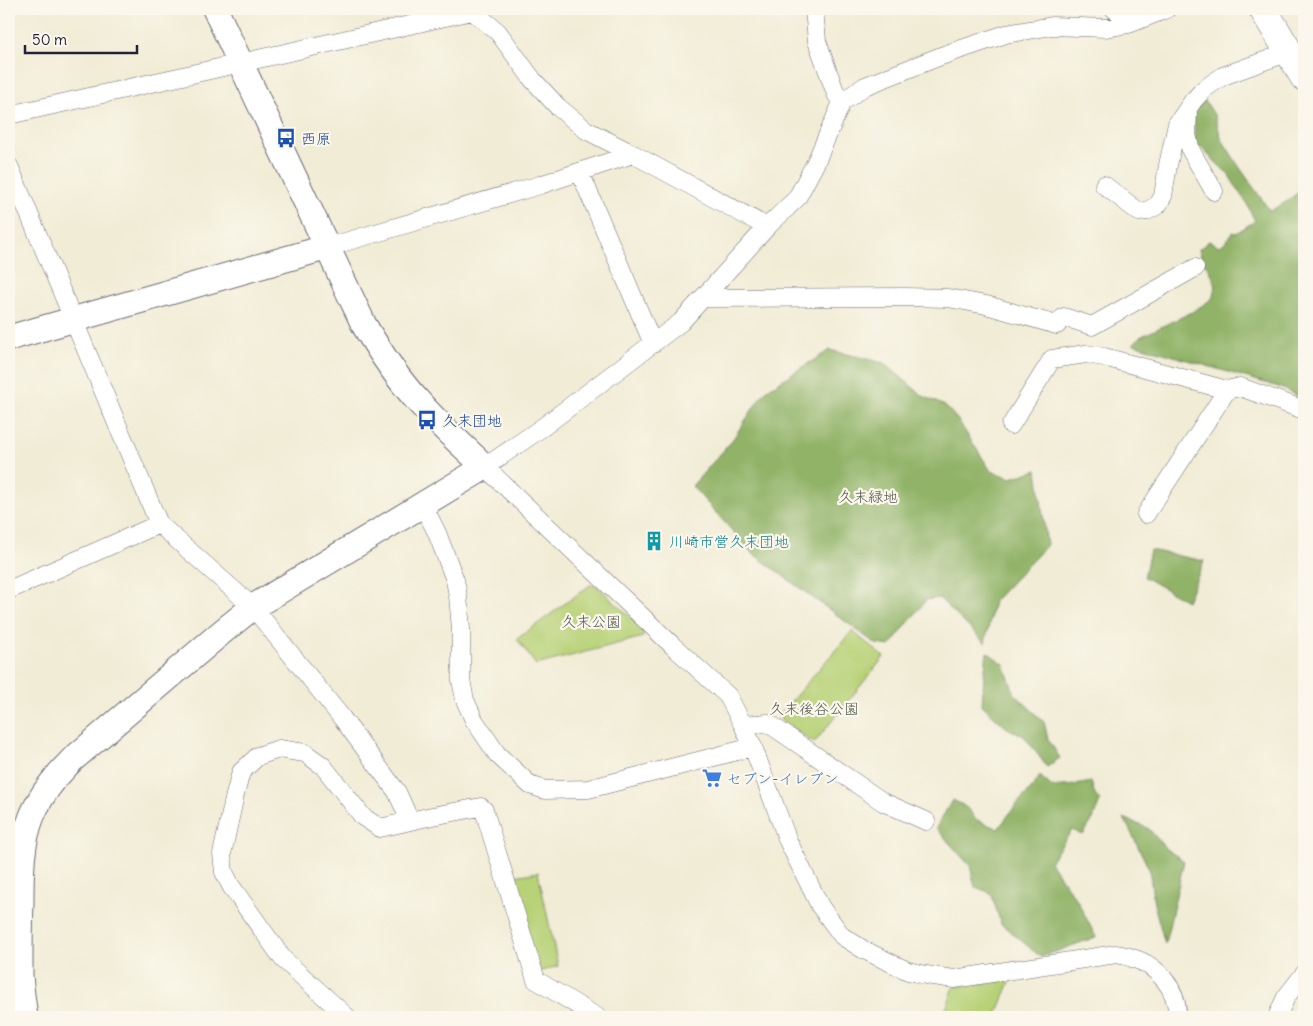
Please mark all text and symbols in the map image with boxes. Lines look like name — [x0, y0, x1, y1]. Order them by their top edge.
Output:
scale bar — [25, 22, 138, 54]
text: 50 m — [32, 30, 67, 49]
bus stop icon: 西原 — [275, 127, 297, 149]
place label: 西原 — [301, 129, 331, 148]
bus stop icon: 久末団地 — [416, 409, 438, 431]
place label: 久末団地 — [442, 411, 502, 430]
park label: 久末緑地 — [838, 487, 898, 506]
building icon: 川崎市営久末団地 — [643, 530, 665, 552]
place label: 川崎市営久末団地 — [669, 532, 789, 551]
park label: 久末公園 — [561, 612, 621, 631]
park label: 久末後谷公園 — [769, 699, 859, 718]
supermarket icon: セブン-イレブン — [701, 767, 723, 789]
place label: セブン-イレブン — [727, 769, 838, 788]

